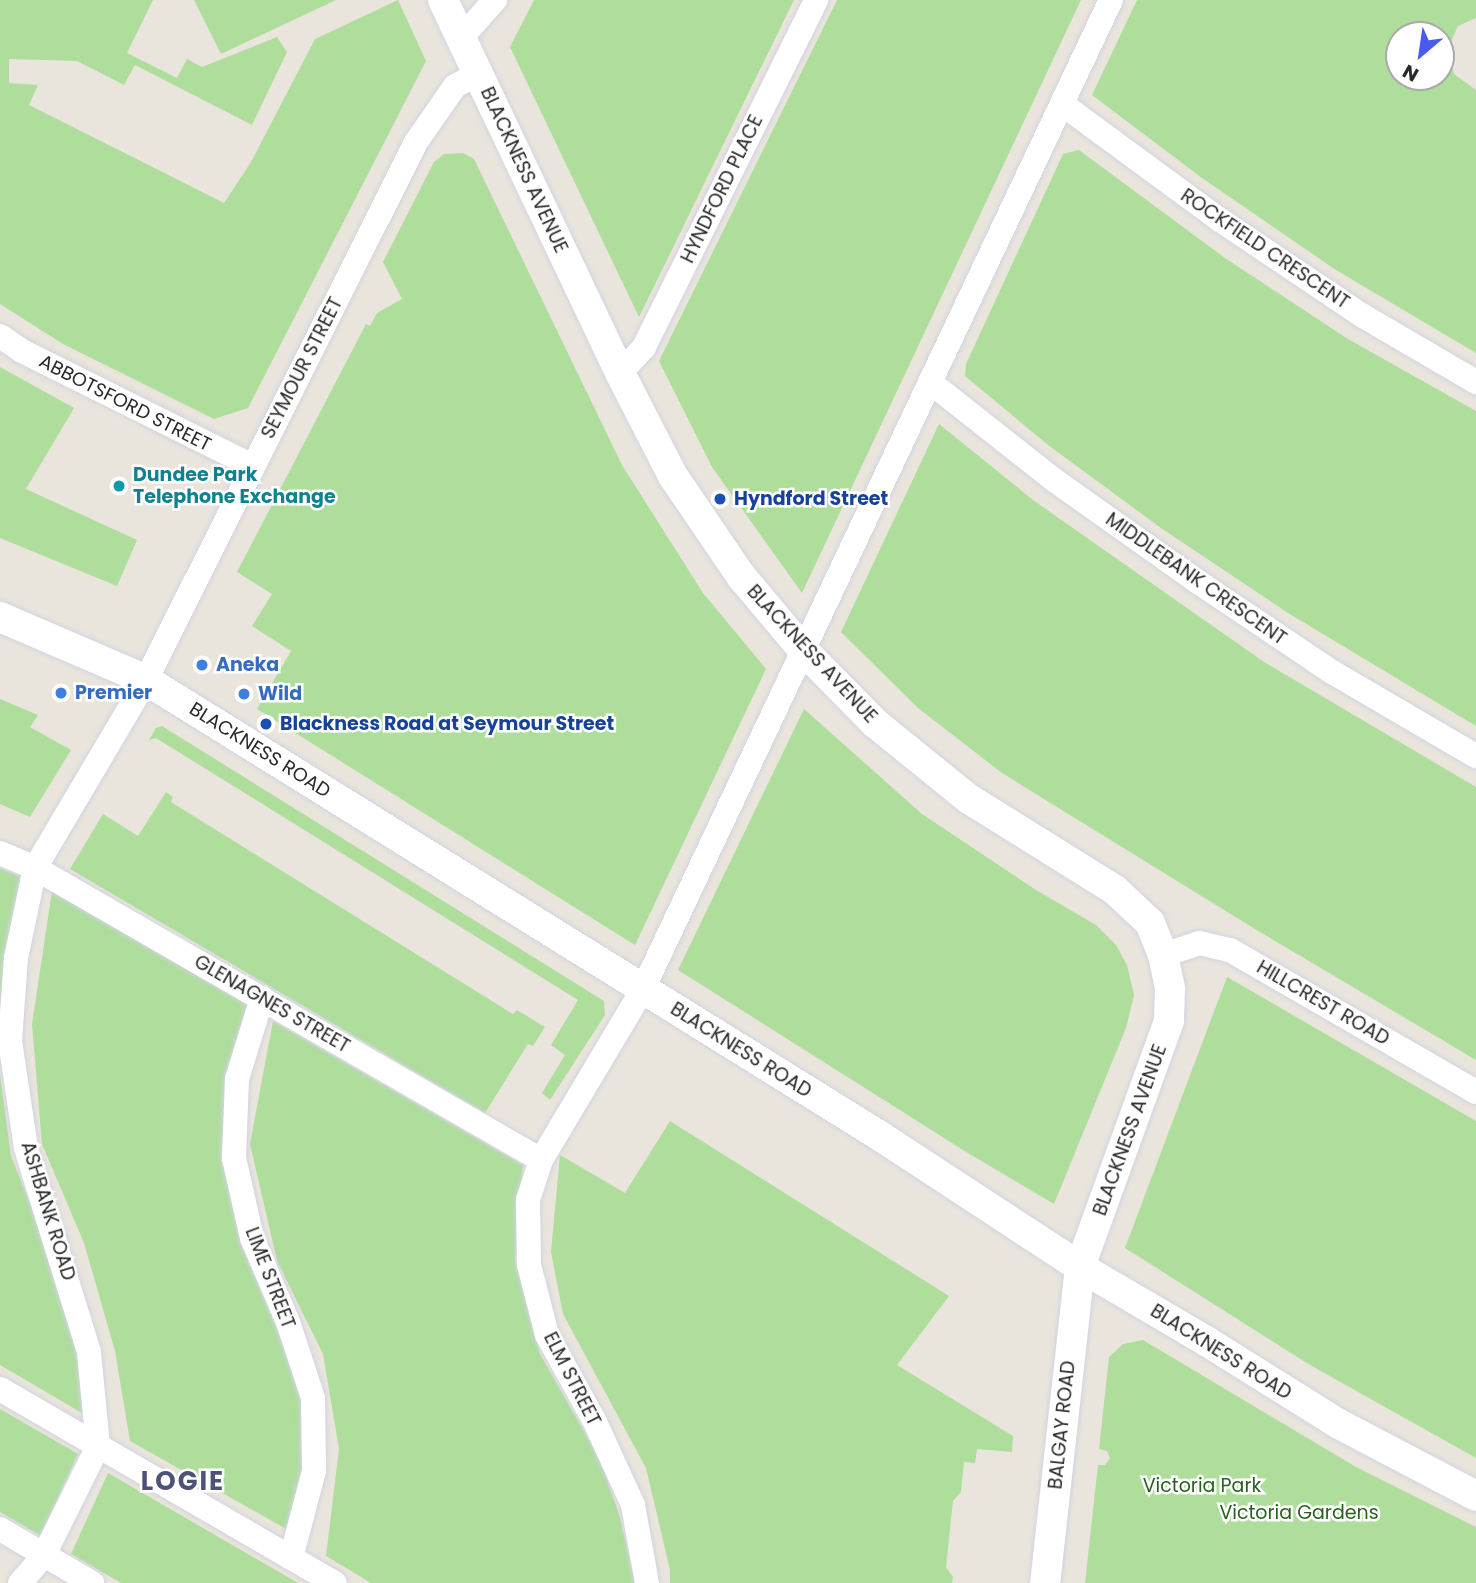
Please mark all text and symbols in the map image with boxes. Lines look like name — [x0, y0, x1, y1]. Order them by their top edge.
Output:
north arrow — [1385, 21, 1455, 91]
text: N — [1398, 58, 1423, 88]
street label: BLACKNESS AVENUE — [476, 83, 572, 257]
street label: HYNDFORD PLACE — [676, 111, 768, 267]
street label: ROCKFIELD CRESCENT — [1176, 184, 1354, 314]
street label: SEYMOUR STREET — [257, 294, 347, 442]
street label: ABBOTSFORD STREET — [35, 350, 215, 456]
place label: Dundee Park Telephone Exchange — [133, 464, 336, 508]
marker: Dundee Park Telephone Exchange — [111, 478, 127, 494]
place label: Hyndford Street — [734, 488, 888, 510]
marker: Hyndford Street — [712, 491, 728, 507]
street label: MIDDLEBANK CRESCENT — [1101, 508, 1291, 650]
street label: BLACKNESS AVENUE — [742, 580, 882, 728]
place label: Aneka — [216, 654, 279, 676]
marker: Aneka — [194, 657, 210, 673]
place label: Premier — [75, 682, 152, 704]
place label: Wild — [258, 683, 302, 705]
marker: Premier — [53, 685, 69, 701]
marker: Wild — [236, 686, 252, 702]
street label: BLACKNESS ROAD — [185, 697, 335, 803]
place label: Blackness Road at Seymour Street — [280, 713, 614, 735]
marker: Blackness Road at Seymour Street — [258, 716, 274, 732]
street label: GLENAGNES STREET — [190, 950, 354, 1058]
street label: HILLCREST ROAD — [1253, 956, 1393, 1050]
street label: BLACKNESS ROAD — [666, 997, 816, 1103]
street label: BLACKNESS AVENUE — [1088, 1041, 1172, 1219]
street label: ASHBANK ROAD — [16, 1139, 80, 1283]
street label: LIME STREET — [240, 1224, 300, 1332]
street label: BLACKNESS ROAD — [1146, 1299, 1296, 1405]
street label: ELM STREET — [539, 1328, 605, 1430]
street label: BALGAY ROAD — [1044, 1360, 1080, 1490]
district label: LOGIE — [141, 1466, 225, 1498]
park label: Victoria Park — [1143, 1475, 1261, 1497]
park label: Victoria Gardens — [1219, 1502, 1379, 1524]

